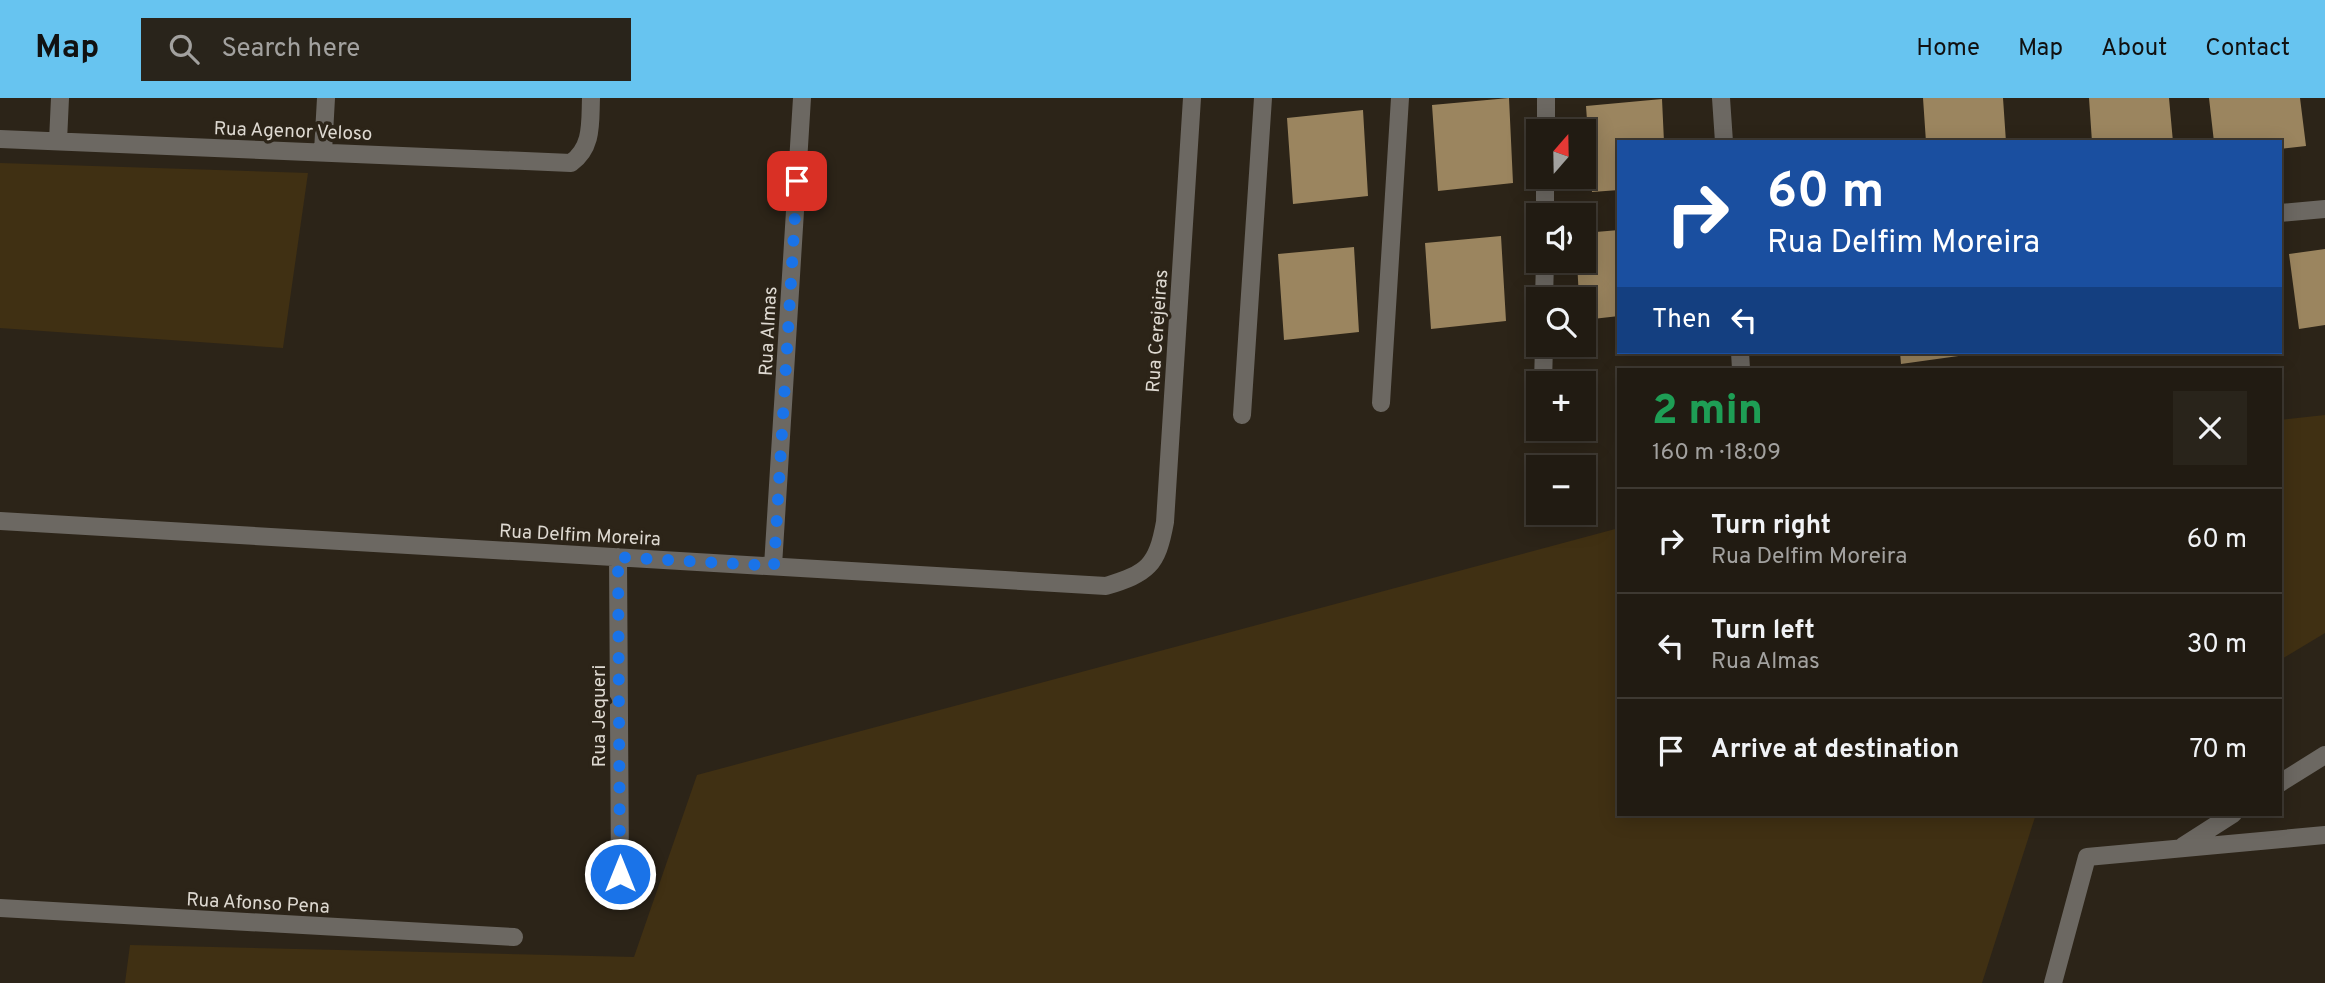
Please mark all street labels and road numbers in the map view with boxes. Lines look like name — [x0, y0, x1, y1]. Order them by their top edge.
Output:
street label: Rua Agenor Veloso — [213, 117, 373, 147]
street label: Rua Cerejeiras — [1142, 269, 1174, 394]
street label: Rua Almas — [755, 286, 783, 377]
street label: Rua Delfim Moreira — [498, 520, 661, 552]
street label: Rua Jequeri — [588, 665, 612, 767]
street label: Rua Afonso Pena — [186, 888, 330, 920]

